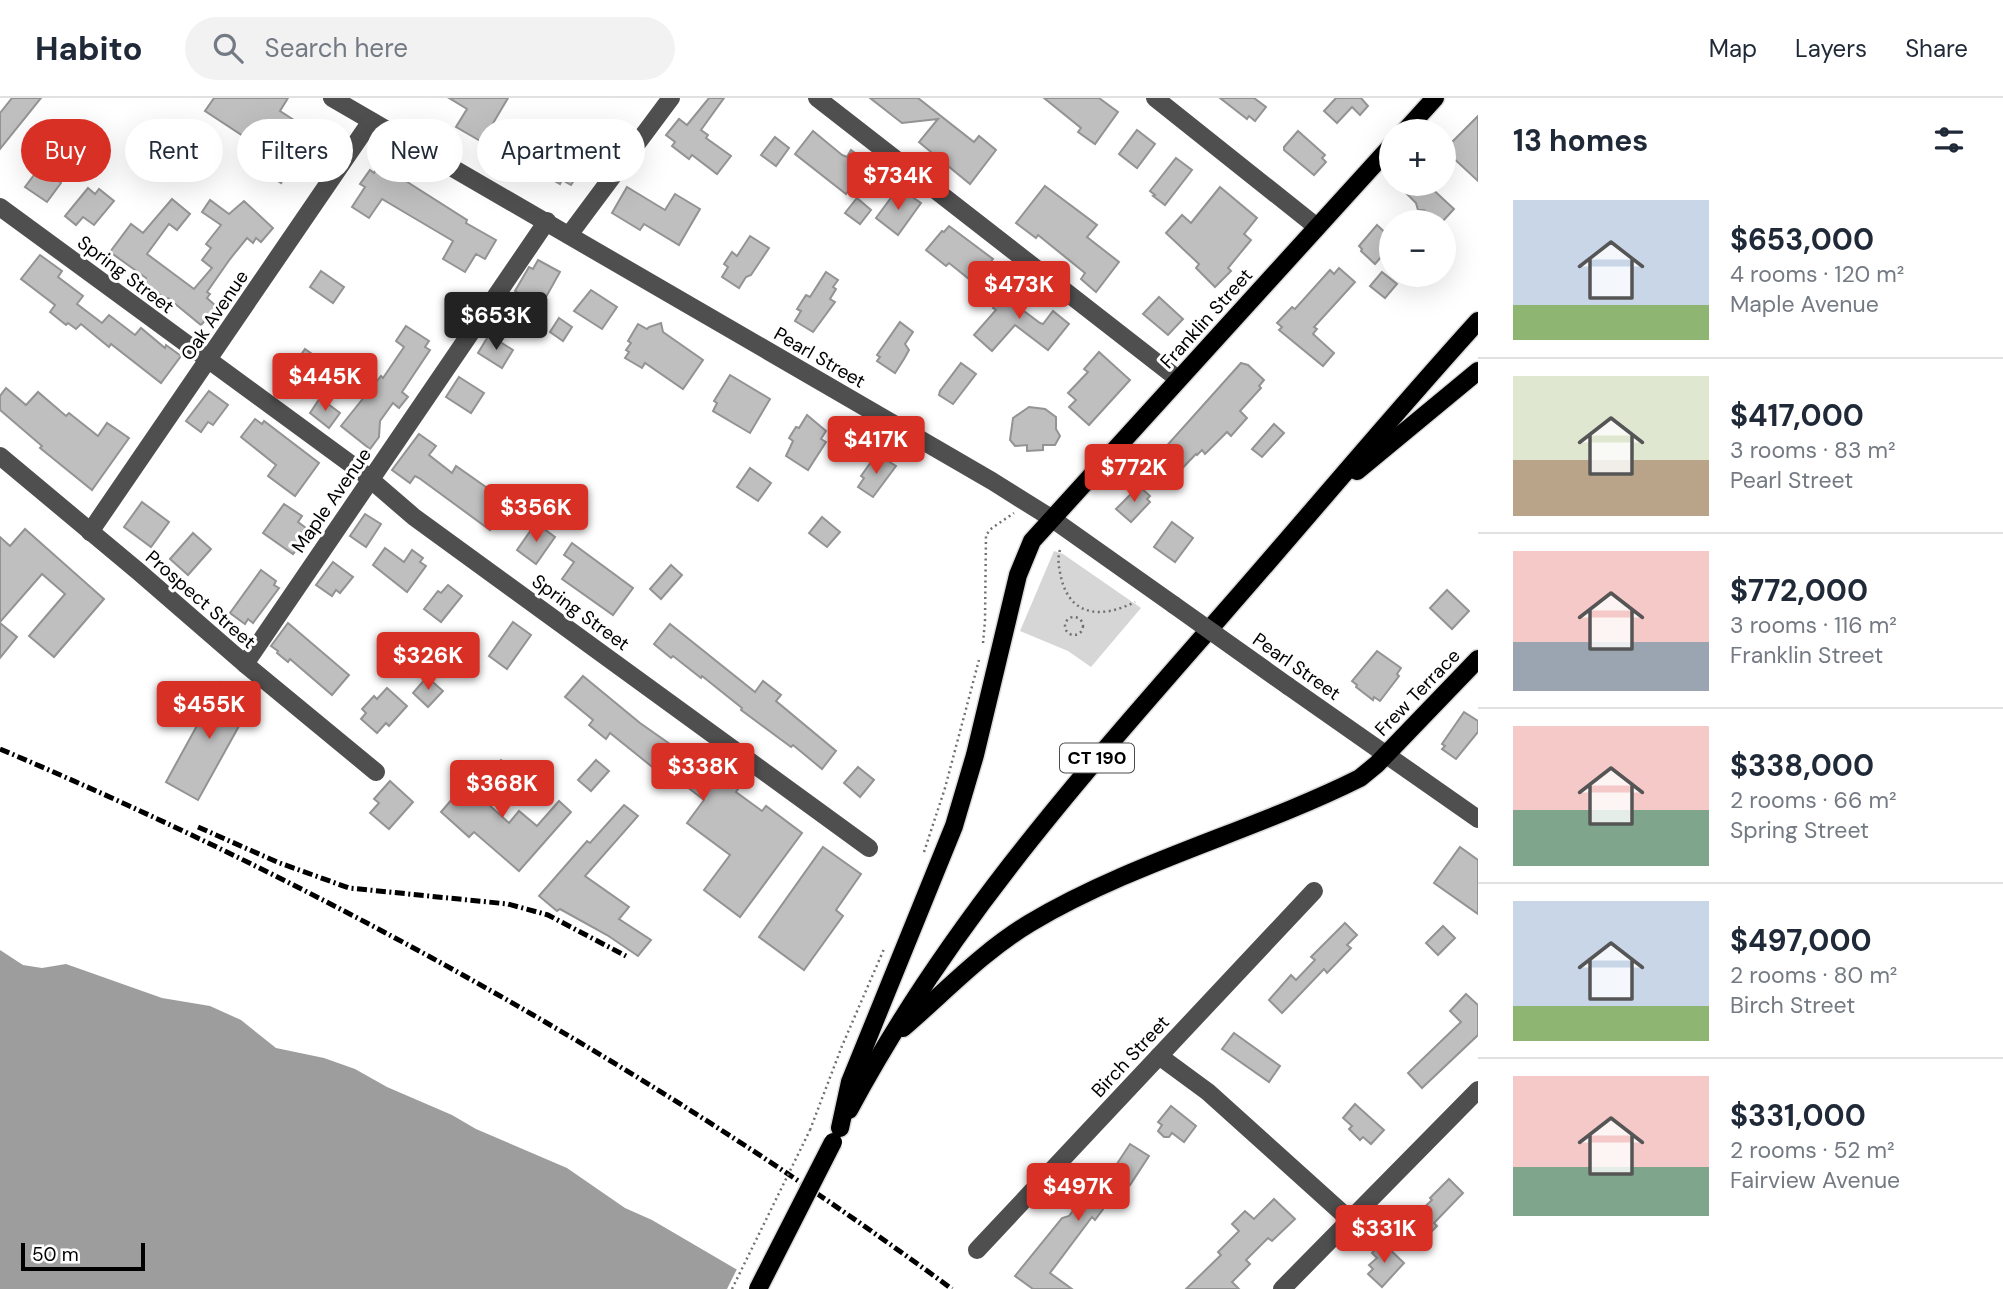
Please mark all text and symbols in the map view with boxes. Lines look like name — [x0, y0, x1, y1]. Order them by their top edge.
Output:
search box — [185, 17, 675, 80]
text: Habito — [35, 27, 143, 70]
icon: search — [209, 29, 247, 67]
text: Search here — [265, 31, 408, 65]
text: Map — [1709, 33, 1757, 64]
text: Layers — [1795, 33, 1867, 64]
text: Share — [1905, 33, 1968, 64]
chip: Buy — [21, 119, 111, 182]
chip: Rent — [125, 119, 223, 182]
chip: Filters — [237, 119, 353, 182]
chip: New — [367, 119, 463, 182]
chip: Apartment — [477, 119, 645, 182]
map controls — [1379, 119, 1456, 287]
button: + — [1379, 119, 1456, 196]
text: 13 homes — [1513, 121, 1648, 160]
icon: filters — [1930, 121, 1968, 159]
pin: $734K — [849, 152, 947, 212]
text: $734K — [863, 160, 933, 190]
button: − — [1379, 210, 1456, 287]
text: $653,000 — [1730, 220, 1874, 259]
icon: home — [1569, 228, 1653, 312]
street label: Spring Street — [72, 230, 179, 319]
text: 4 rooms · 120 m² — [1730, 259, 1904, 289]
pin: $473K — [970, 262, 1068, 321]
street label: Franklin Street — [1155, 263, 1258, 374]
street label: Oak Avenue — [175, 265, 254, 365]
text: $473K — [984, 269, 1054, 299]
text: Maple Avenue — [1730, 289, 1879, 319]
pin: $653K — [447, 292, 545, 352]
text: $653K — [460, 300, 532, 330]
street label: Pearl Street — [769, 321, 870, 394]
pin: $445K — [276, 354, 374, 413]
text: $445K — [288, 361, 362, 391]
text: $417,000 — [1730, 396, 1864, 435]
icon: home — [1569, 404, 1653, 488]
pin: $417K — [827, 416, 925, 476]
text: $417K — [844, 424, 908, 454]
text: 3 rooms · 83 m² — [1730, 435, 1896, 465]
street label: Maple Avenue — [286, 443, 377, 558]
pin: $772K — [1085, 444, 1183, 504]
text: $772K — [1101, 452, 1167, 482]
text: Pearl Street — [1730, 465, 1853, 495]
pin: $356K — [487, 484, 585, 544]
text: $356K — [500, 492, 572, 522]
street label: Prospect Street — [140, 545, 261, 654]
street label: Spring Street — [527, 569, 635, 656]
text: $772,000 — [1730, 571, 1868, 610]
icon: home — [1569, 579, 1653, 663]
text: 3 rooms · 116 m² — [1730, 610, 1897, 640]
street label: Pearl Street — [1248, 627, 1346, 706]
pin: $326K — [379, 632, 477, 692]
text: $326K — [393, 640, 463, 670]
text: Franklin Street — [1730, 640, 1883, 670]
street label: Frew Terrace — [1369, 643, 1465, 742]
pin: $455K — [160, 682, 258, 741]
text: $455K — [173, 689, 245, 719]
pin: $338K — [654, 744, 752, 803]
road number: CT 190 — [1060, 744, 1134, 772]
text: $338,000 — [1730, 746, 1874, 785]
text: $338K — [667, 751, 739, 781]
icon: home — [1569, 754, 1653, 838]
pin: $368K — [453, 760, 551, 820]
text: $368K — [466, 768, 538, 798]
text: 2 rooms · 66 m² — [1730, 785, 1897, 815]
text: Spring Street — [1730, 815, 1869, 845]
text: $497,000 — [1730, 921, 1872, 960]
icon: home — [1569, 929, 1653, 1013]
text: 2 rooms · 80 m² — [1730, 960, 1897, 990]
text: Birch Street — [1730, 990, 1855, 1020]
street label: Birch Street — [1086, 1010, 1175, 1103]
text: $331,000 — [1730, 1096, 1866, 1135]
icon: home — [1569, 1104, 1653, 1188]
text: 2 rooms · 52 m² — [1730, 1135, 1895, 1165]
pin: $497K — [1029, 1164, 1127, 1223]
text: Fairview Avenue — [1730, 1165, 1900, 1195]
text: $497K — [1043, 1171, 1113, 1201]
pin: $331K — [1335, 1206, 1433, 1265]
text: $331K — [1352, 1213, 1416, 1243]
scale bar — [21, 1240, 145, 1272]
text: 50 m — [32, 1242, 79, 1267]

